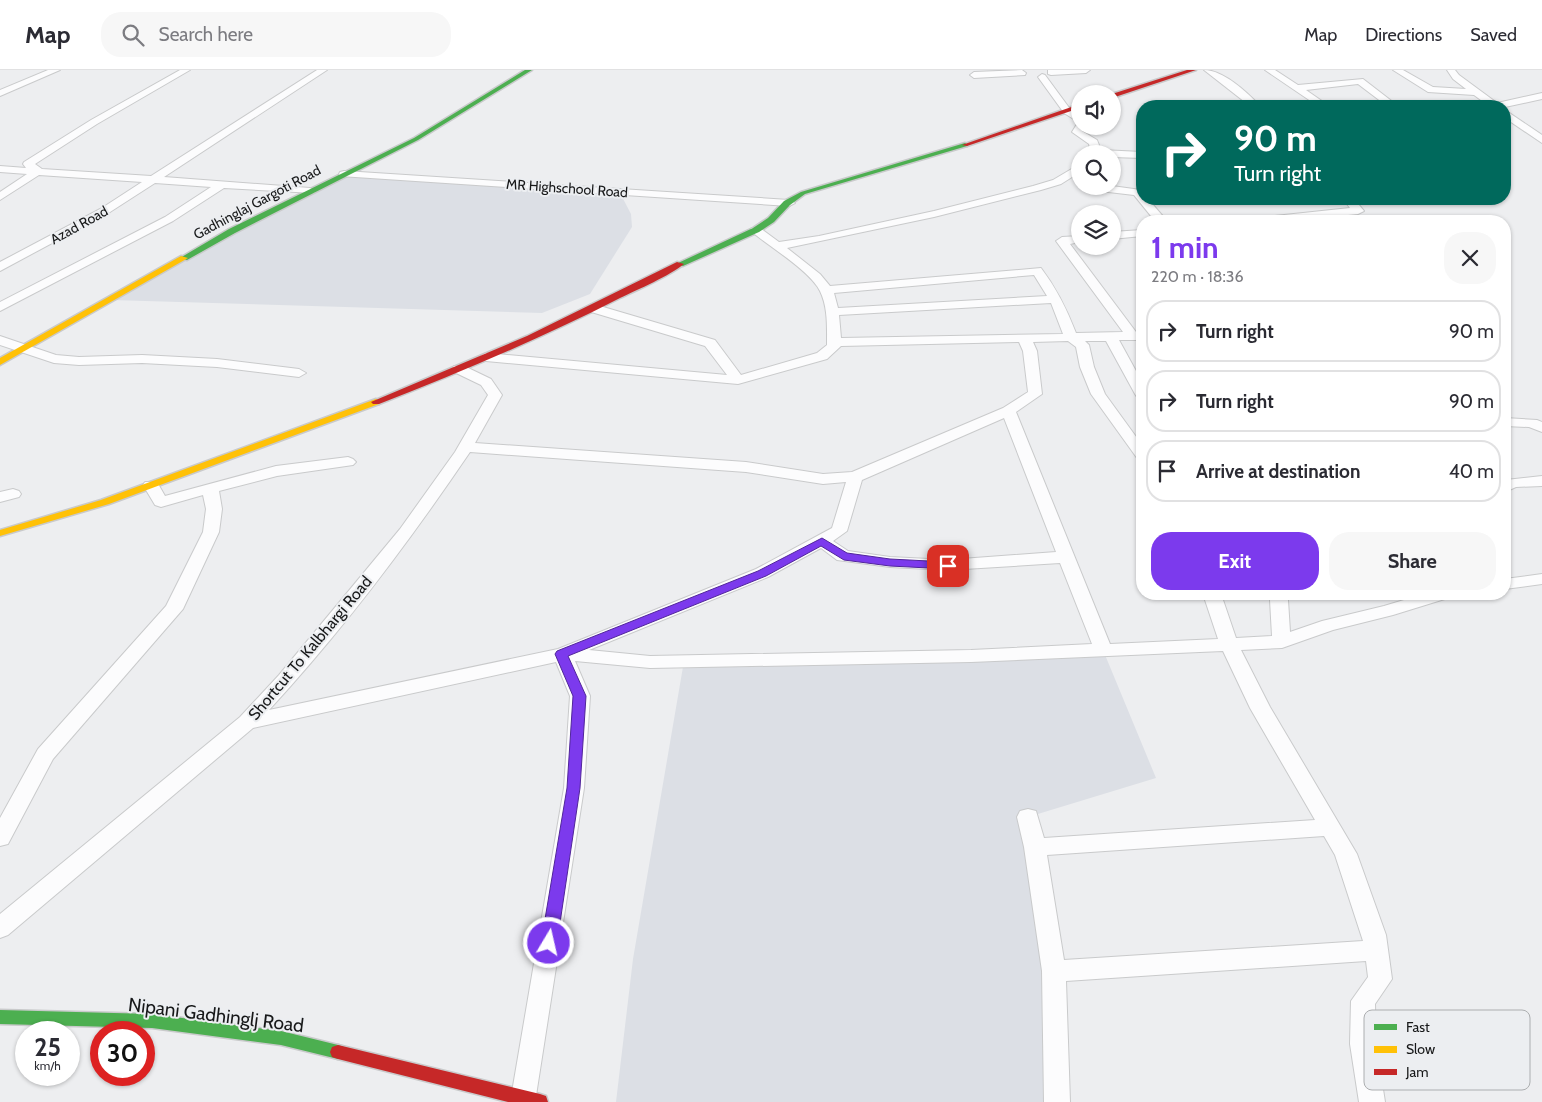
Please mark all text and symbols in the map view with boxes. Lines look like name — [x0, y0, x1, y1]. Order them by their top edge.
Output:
search box — [101, 12, 451, 57]
text: Map — [25, 20, 71, 49]
icon: search — [119, 21, 147, 49]
text: Search here — [159, 23, 253, 46]
text: Map — [1304, 24, 1337, 46]
text: Directions — [1365, 24, 1442, 46]
text: Saved — [1470, 24, 1517, 46]
map controls — [1071, 85, 1121, 255]
button: sound — [1071, 85, 1121, 135]
text: 90 m — [1234, 117, 1317, 160]
icon: right — [1151, 120, 1216, 185]
button: search — [1071, 145, 1121, 195]
text: Turn right — [1234, 160, 1321, 187]
street label: Gadhinglaj Gargoti Road — [190, 161, 324, 243]
street label: MR Highschool Road — [505, 175, 629, 201]
street label: Azad Road — [47, 202, 111, 248]
button: layers — [1071, 205, 1121, 255]
text: 1 min — [1151, 229, 1219, 266]
button: close — [1444, 232, 1496, 284]
text: 220 m · 18:36 — [1151, 267, 1244, 286]
icon: right — [1153, 317, 1181, 345]
text: Turn right — [1196, 320, 1274, 343]
text: 90 m — [1449, 320, 1494, 343]
icon: right — [1153, 387, 1181, 415]
text: Turn right — [1196, 390, 1274, 413]
text: 90 m — [1449, 390, 1494, 413]
icon: arrive — [1153, 457, 1181, 485]
text: Arrive at destination — [1196, 460, 1360, 483]
text: 40 m — [1449, 460, 1494, 483]
button: Exit — [1151, 532, 1319, 590]
button: Share — [1329, 532, 1496, 590]
pin — [927, 545, 969, 587]
icon: arrive — [934, 552, 962, 580]
street label: Shortcut To Kalbhargi Road — [244, 572, 376, 724]
position arrow — [522, 916, 574, 968]
street label: Nipani Gadhinglj Road — [127, 993, 305, 1037]
legend — [1364, 1010, 1530, 1090]
text: Fast — [1406, 1018, 1430, 1036]
speed limit sign: 30 — [90, 1021, 155, 1086]
text: 25 — [34, 1032, 61, 1062]
text: Slow — [1406, 1040, 1435, 1058]
text: km/h — [34, 1058, 61, 1073]
text: Jam — [1405, 1063, 1428, 1081]

